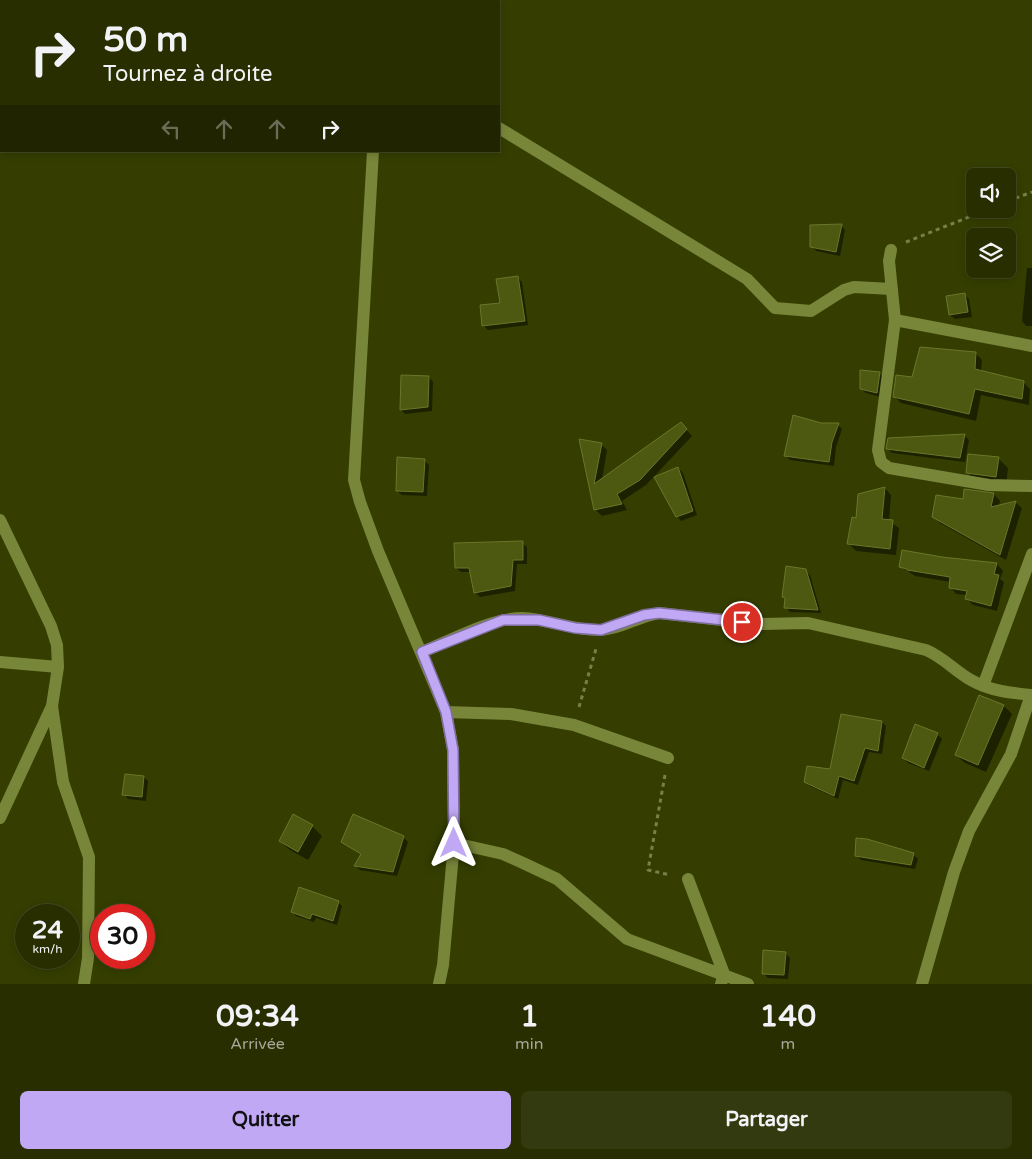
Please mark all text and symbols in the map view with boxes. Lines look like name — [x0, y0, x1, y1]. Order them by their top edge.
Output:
text: 50 m — [103, 19, 188, 61]
icon: right — [20, 20, 85, 85]
text: Tournez à droite — [103, 61, 272, 87]
icon: left — [157, 115, 185, 143]
icon: ahead — [210, 115, 238, 143]
icon: ahead — [263, 115, 291, 143]
icon: right — [316, 115, 344, 143]
map controls — [966, 168, 1016, 278]
button: sound — [966, 168, 1016, 218]
button: layers — [966, 228, 1016, 278]
pin — [721, 601, 763, 643]
icon: arrive — [728, 608, 756, 636]
position arrow — [427, 816, 479, 868]
speed limit sign: 30 — [90, 904, 155, 969]
text: 24 — [32, 915, 63, 945]
text: km/h — [32, 942, 63, 956]
text: 09:34 — [216, 998, 299, 1035]
text: 1 — [520, 998, 539, 1035]
text: 140 — [760, 998, 816, 1035]
text: Arrivée — [230, 1034, 285, 1054]
text: min — [515, 1034, 544, 1054]
text: m — [780, 1034, 795, 1054]
button: Quitter — [20, 1091, 511, 1149]
button: Partager — [521, 1091, 1012, 1149]

